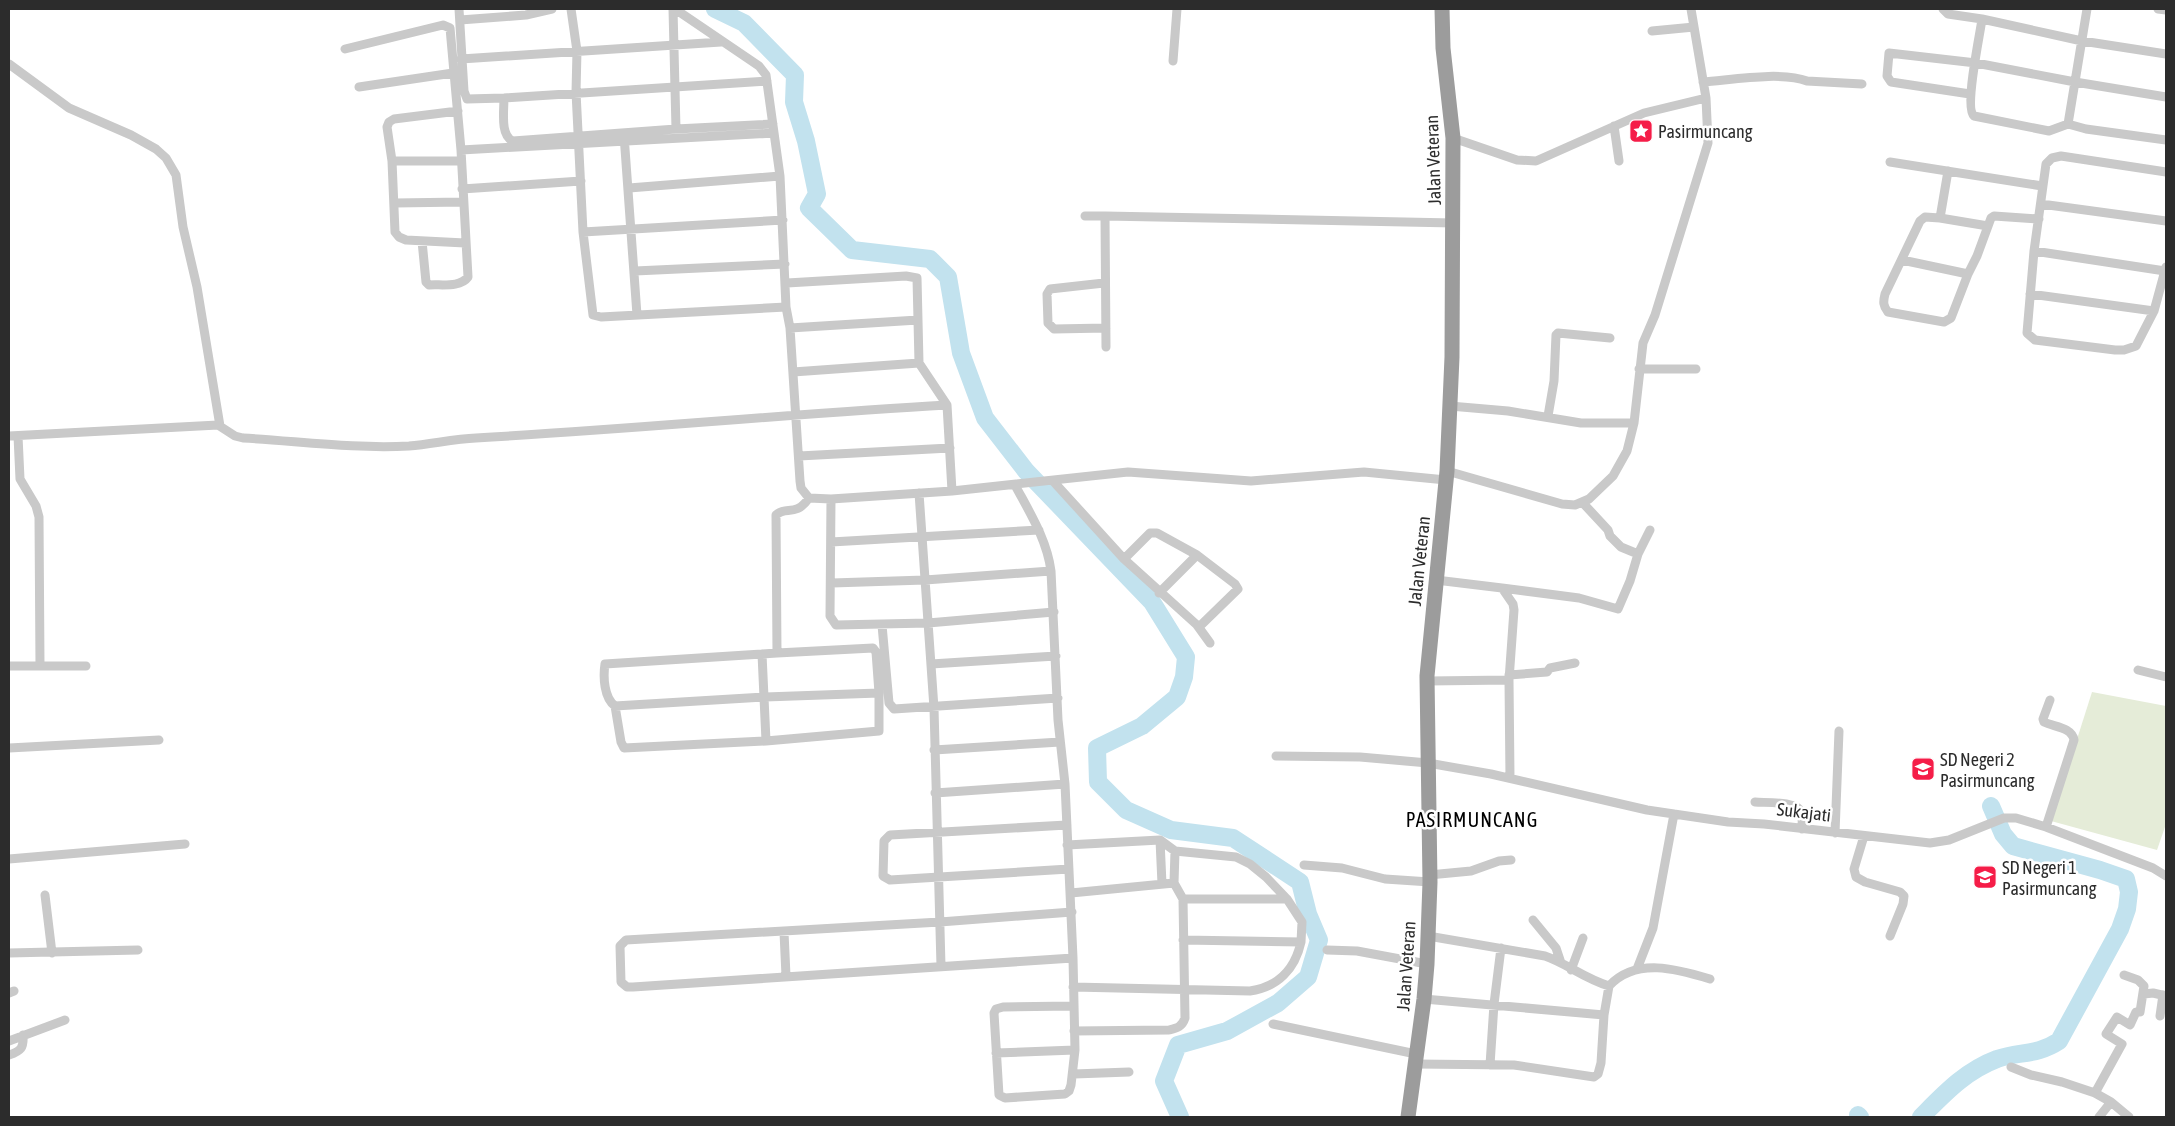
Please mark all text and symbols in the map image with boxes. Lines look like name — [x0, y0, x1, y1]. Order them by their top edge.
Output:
street label: Jalan Veteran — [1421, 115, 1445, 205]
place icon: Pasirmuncang — [1628, 118, 1654, 144]
place label: Pasirmuncang — [1658, 121, 1753, 142]
street label: Jalan Veteran — [1404, 515, 1434, 607]
place label: SD Negeri 2 Pasirmuncang — [1940, 749, 2035, 791]
school or university icon: SD Negeri 2 Pasirmuncang — [1910, 756, 1936, 782]
street label: Sukajati — [1776, 798, 1832, 826]
district label: PASIRMUNCANG — [1406, 808, 1538, 831]
place label: SD Negeri 1 Pasirmuncang — [2002, 857, 2097, 899]
school or university icon: SD Negeri 1 Pasirmuncang — [1972, 864, 1998, 890]
street label: Jalan Veteran — [1392, 920, 1420, 1012]

